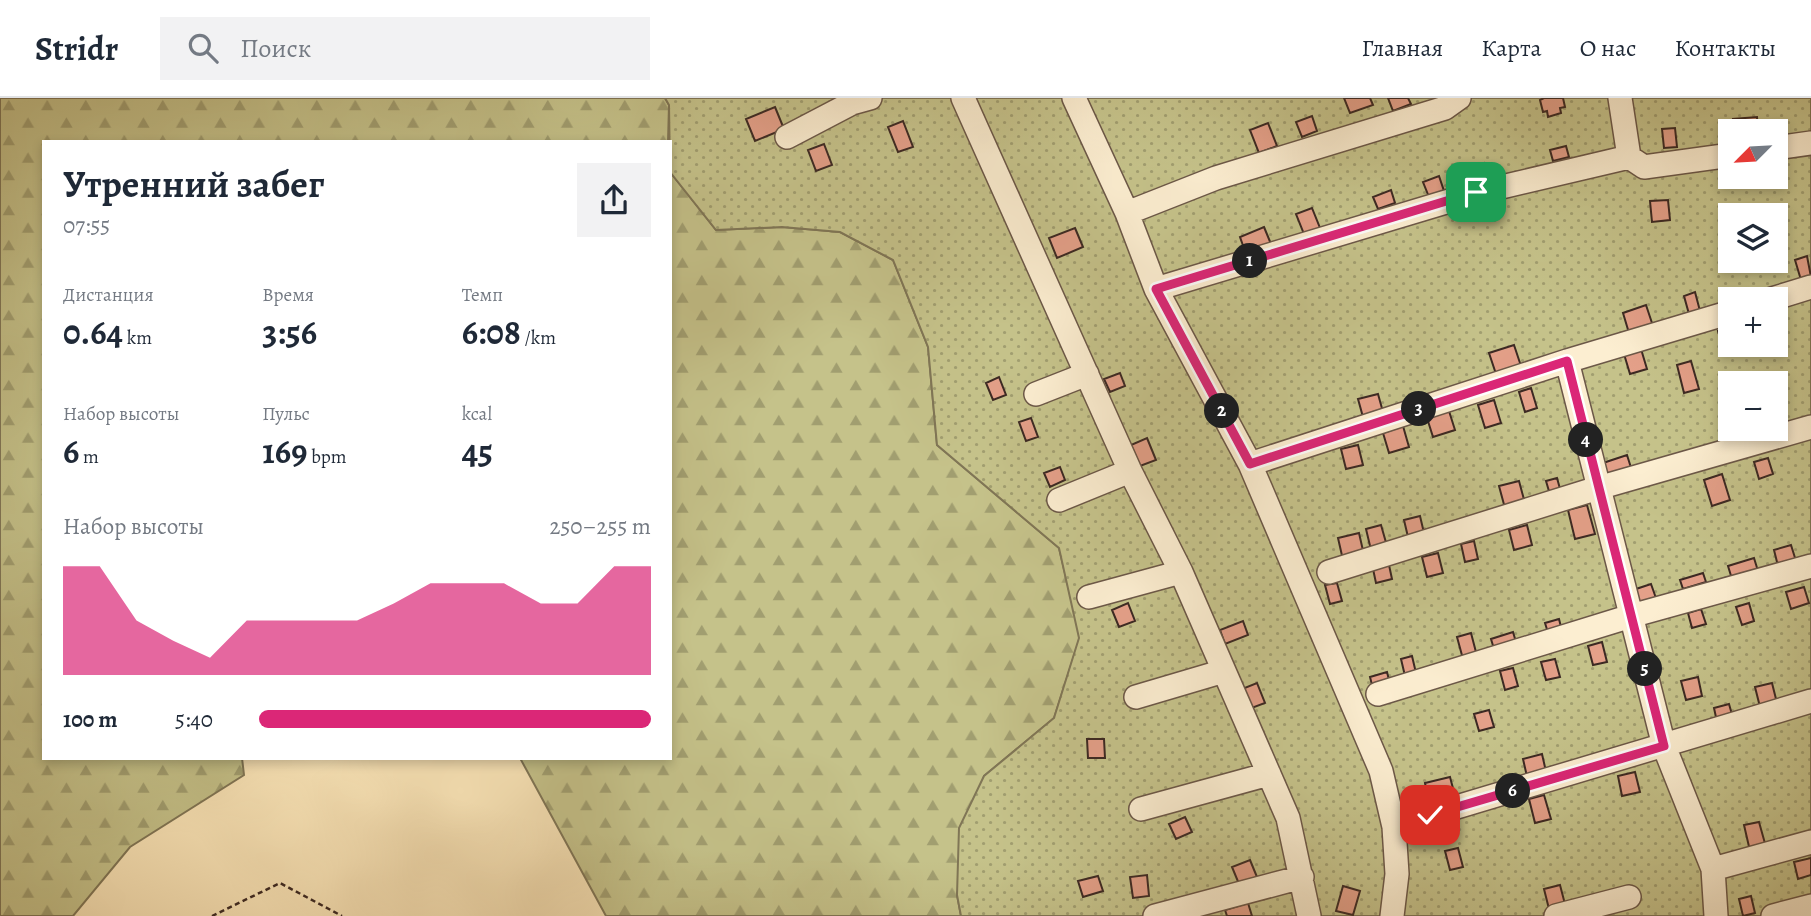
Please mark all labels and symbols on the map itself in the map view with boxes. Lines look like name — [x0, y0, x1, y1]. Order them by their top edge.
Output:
north arrow — [1718, 119, 1788, 189]
pin — [1446, 162, 1506, 222]
pin: 1 — [1232, 244, 1268, 278]
pin: 3 — [1402, 392, 1436, 426]
pin: 2 — [1204, 394, 1240, 428]
pin: 4 — [1568, 422, 1604, 458]
pin: 5 — [1628, 652, 1662, 686]
pin: 6 — [1496, 774, 1530, 808]
pin — [1400, 785, 1460, 845]

